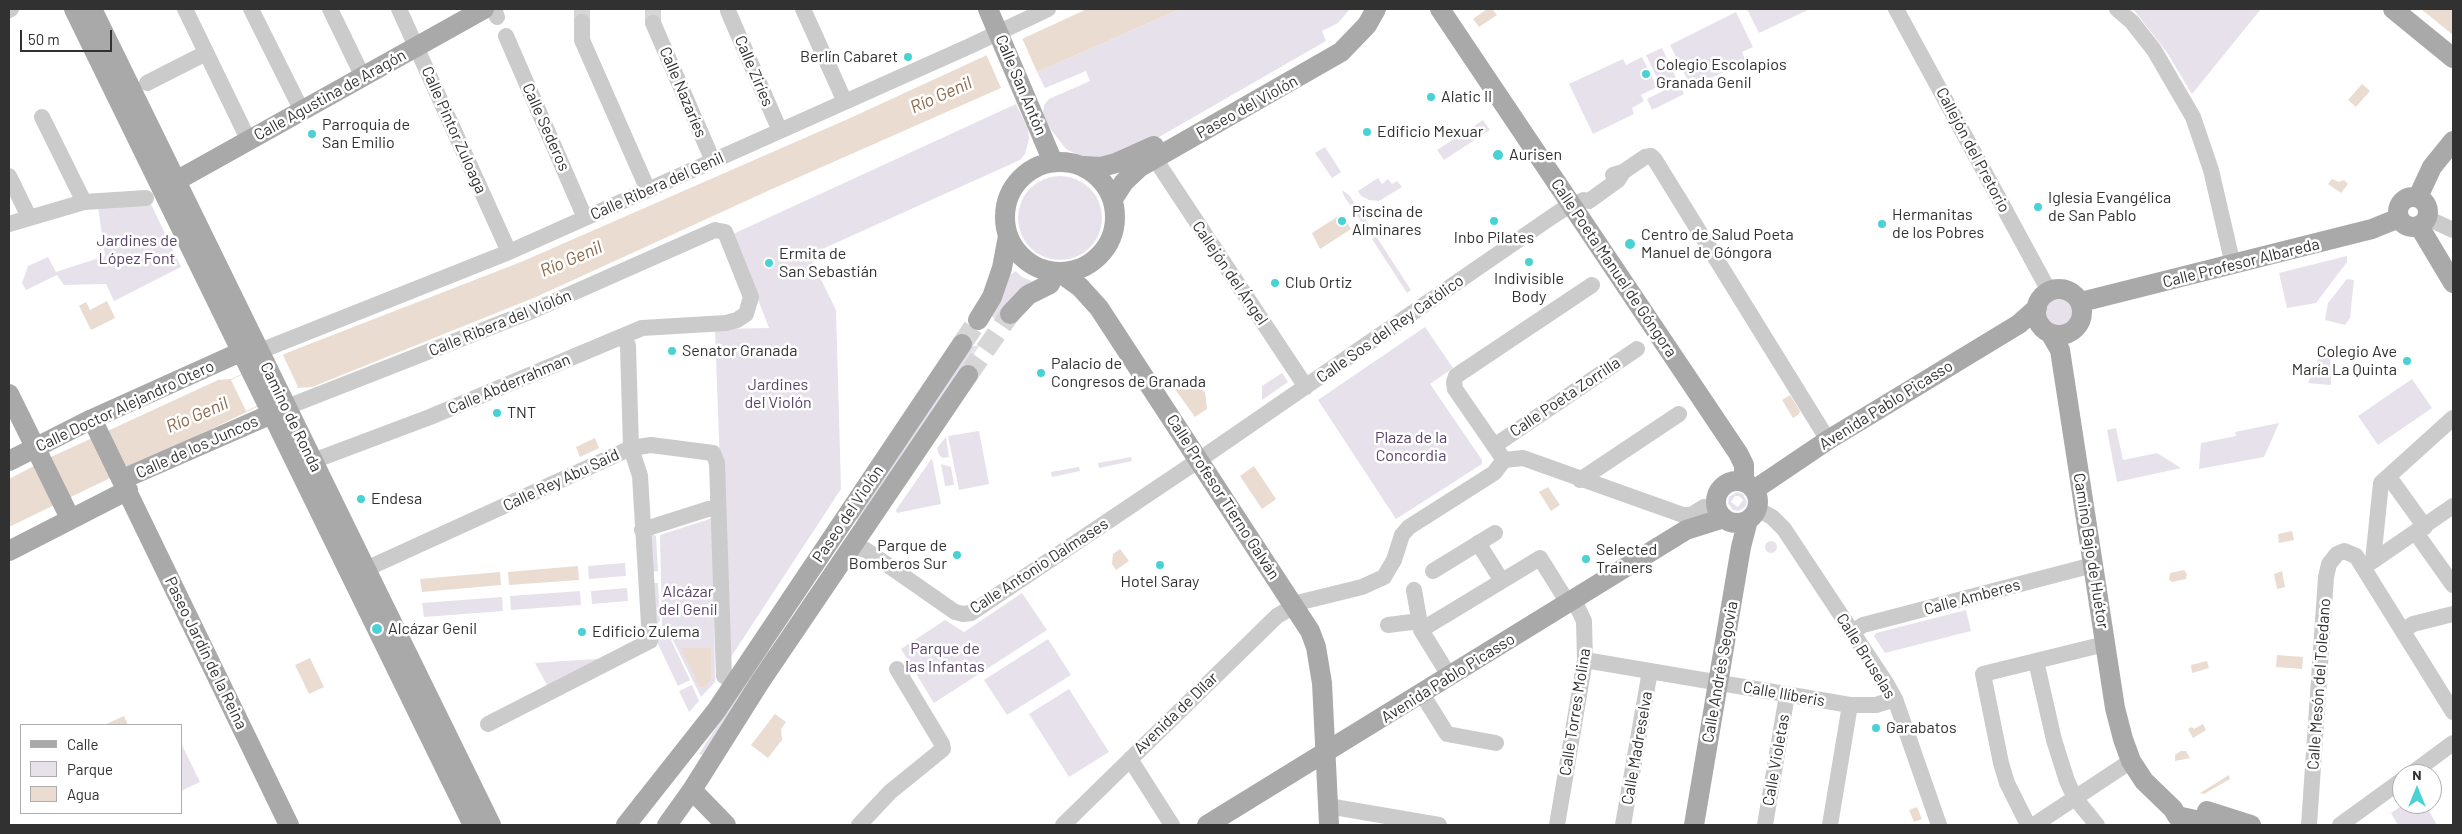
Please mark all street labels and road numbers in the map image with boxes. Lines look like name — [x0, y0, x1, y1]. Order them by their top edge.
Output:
street label: Calle San Antón — [991, 32, 1051, 138]
street label: Calle Ziríes — [731, 33, 777, 109]
street label: Calle Nazaríes — [655, 44, 711, 140]
street label: Calle Agustina de Aragón — [251, 45, 409, 145]
street label: Calle Pintor Zuloaga — [417, 63, 491, 197]
street label: Paseo del Violón — [1193, 71, 1301, 143]
street label: Calle Sederos — [518, 80, 574, 174]
street label: Callejón del Pretorio — [1932, 84, 2014, 216]
street label: Calle Ribera del Genil — [587, 148, 727, 224]
street label: Calle Poeta Manuel de Góngora — [1547, 175, 1681, 361]
street label: Callejón del Ángel — [1188, 217, 1272, 329]
street label: Calle Profesor Albareda — [2161, 234, 2321, 292]
street label: Calle Sos del Rey Católico — [1313, 271, 1467, 387]
street label: Calle Ribera del Violón — [426, 286, 574, 360]
street label: Calle Abderrahman — [445, 350, 573, 418]
street label: Calle Poeta Zorrilla — [1506, 353, 1624, 441]
street label: Calle Doctor Alejandro Otero — [33, 356, 217, 456]
street label: Avenida Pablo Picasso — [1816, 356, 1956, 454]
street label: Camino de Ronda — [256, 359, 326, 475]
street label: Calle de los Juncos — [133, 411, 261, 483]
street label: Calle Profesor Tierno Galván — [1162, 411, 1284, 583]
street label: Calle Rey Abu Said — [500, 445, 622, 515]
street label: Paseo del Violón — [808, 462, 888, 566]
street label: Camino Bajo de Huétor — [2069, 472, 2113, 630]
street label: Calle Antonio Dalmases — [966, 514, 1112, 618]
street label: Paseo Jardín de la Reina — [161, 574, 251, 732]
street label: Calle Amberes — [1922, 575, 2022, 619]
street label: Calle Mesón del Toledano — [2303, 598, 2335, 770]
street label: Calle Andrés Segovia — [1698, 600, 1742, 744]
street label: Calle Bruselas — [1832, 610, 1900, 702]
street label: Avenida Pablo Picasso — [1378, 629, 1518, 727]
street label: Calle Torres Molina — [1555, 647, 1595, 777]
street label: Avenida de Dílar — [1130, 668, 1222, 758]
street label: Calle Ilíberis — [1742, 677, 1826, 711]
street label: Calle Madreselva — [1618, 690, 1656, 806]
street label: Calle Violetas — [1758, 713, 1794, 807]

